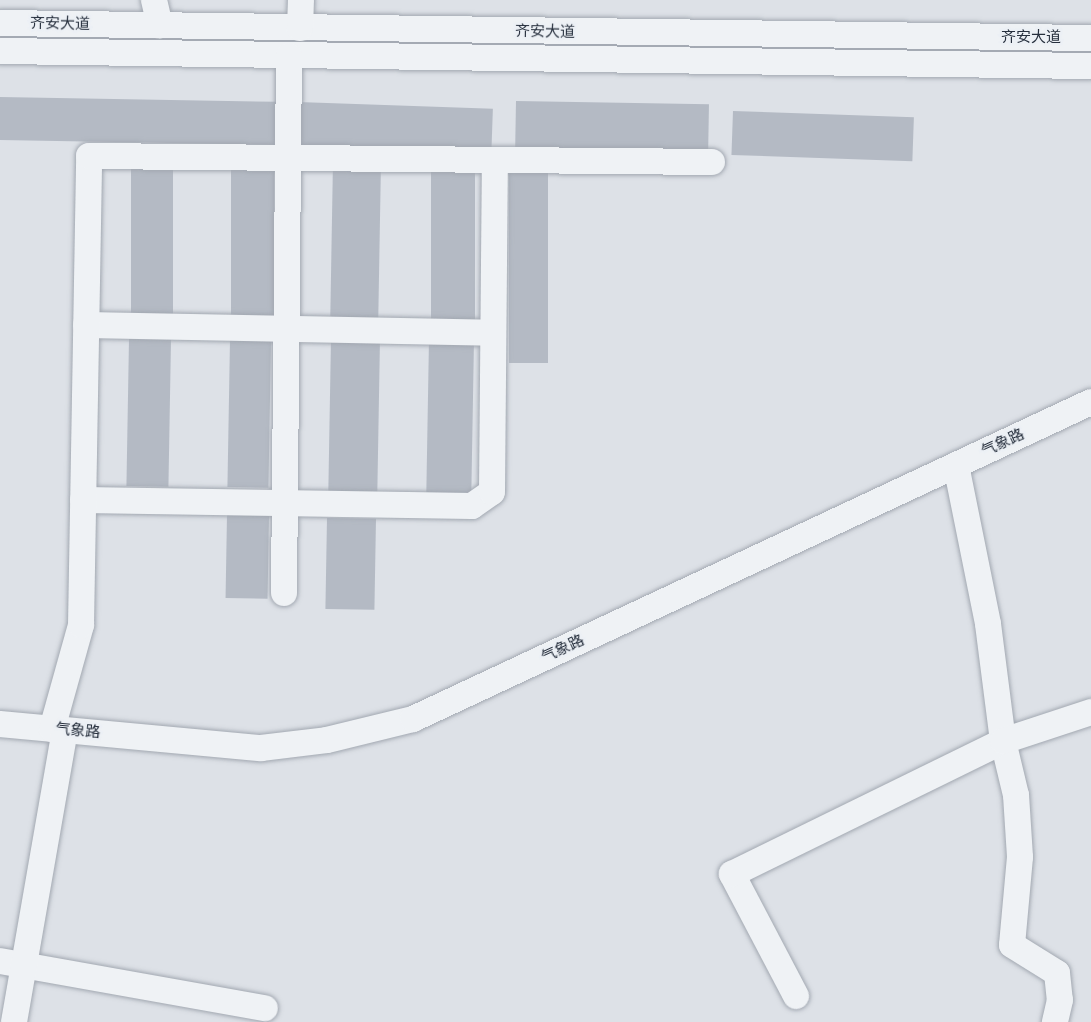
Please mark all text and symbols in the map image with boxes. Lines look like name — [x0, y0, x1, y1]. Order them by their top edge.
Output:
street label: 齐安大道 — [30, 14, 90, 34]
street label: 齐安大道 — [515, 22, 575, 42]
street label: 齐安大道 — [1001, 29, 1061, 47]
street label: 气象路 — [979, 425, 1027, 461]
street label: 气象路 — [539, 631, 587, 667]
street label: 气象路 — [55, 720, 101, 742]

